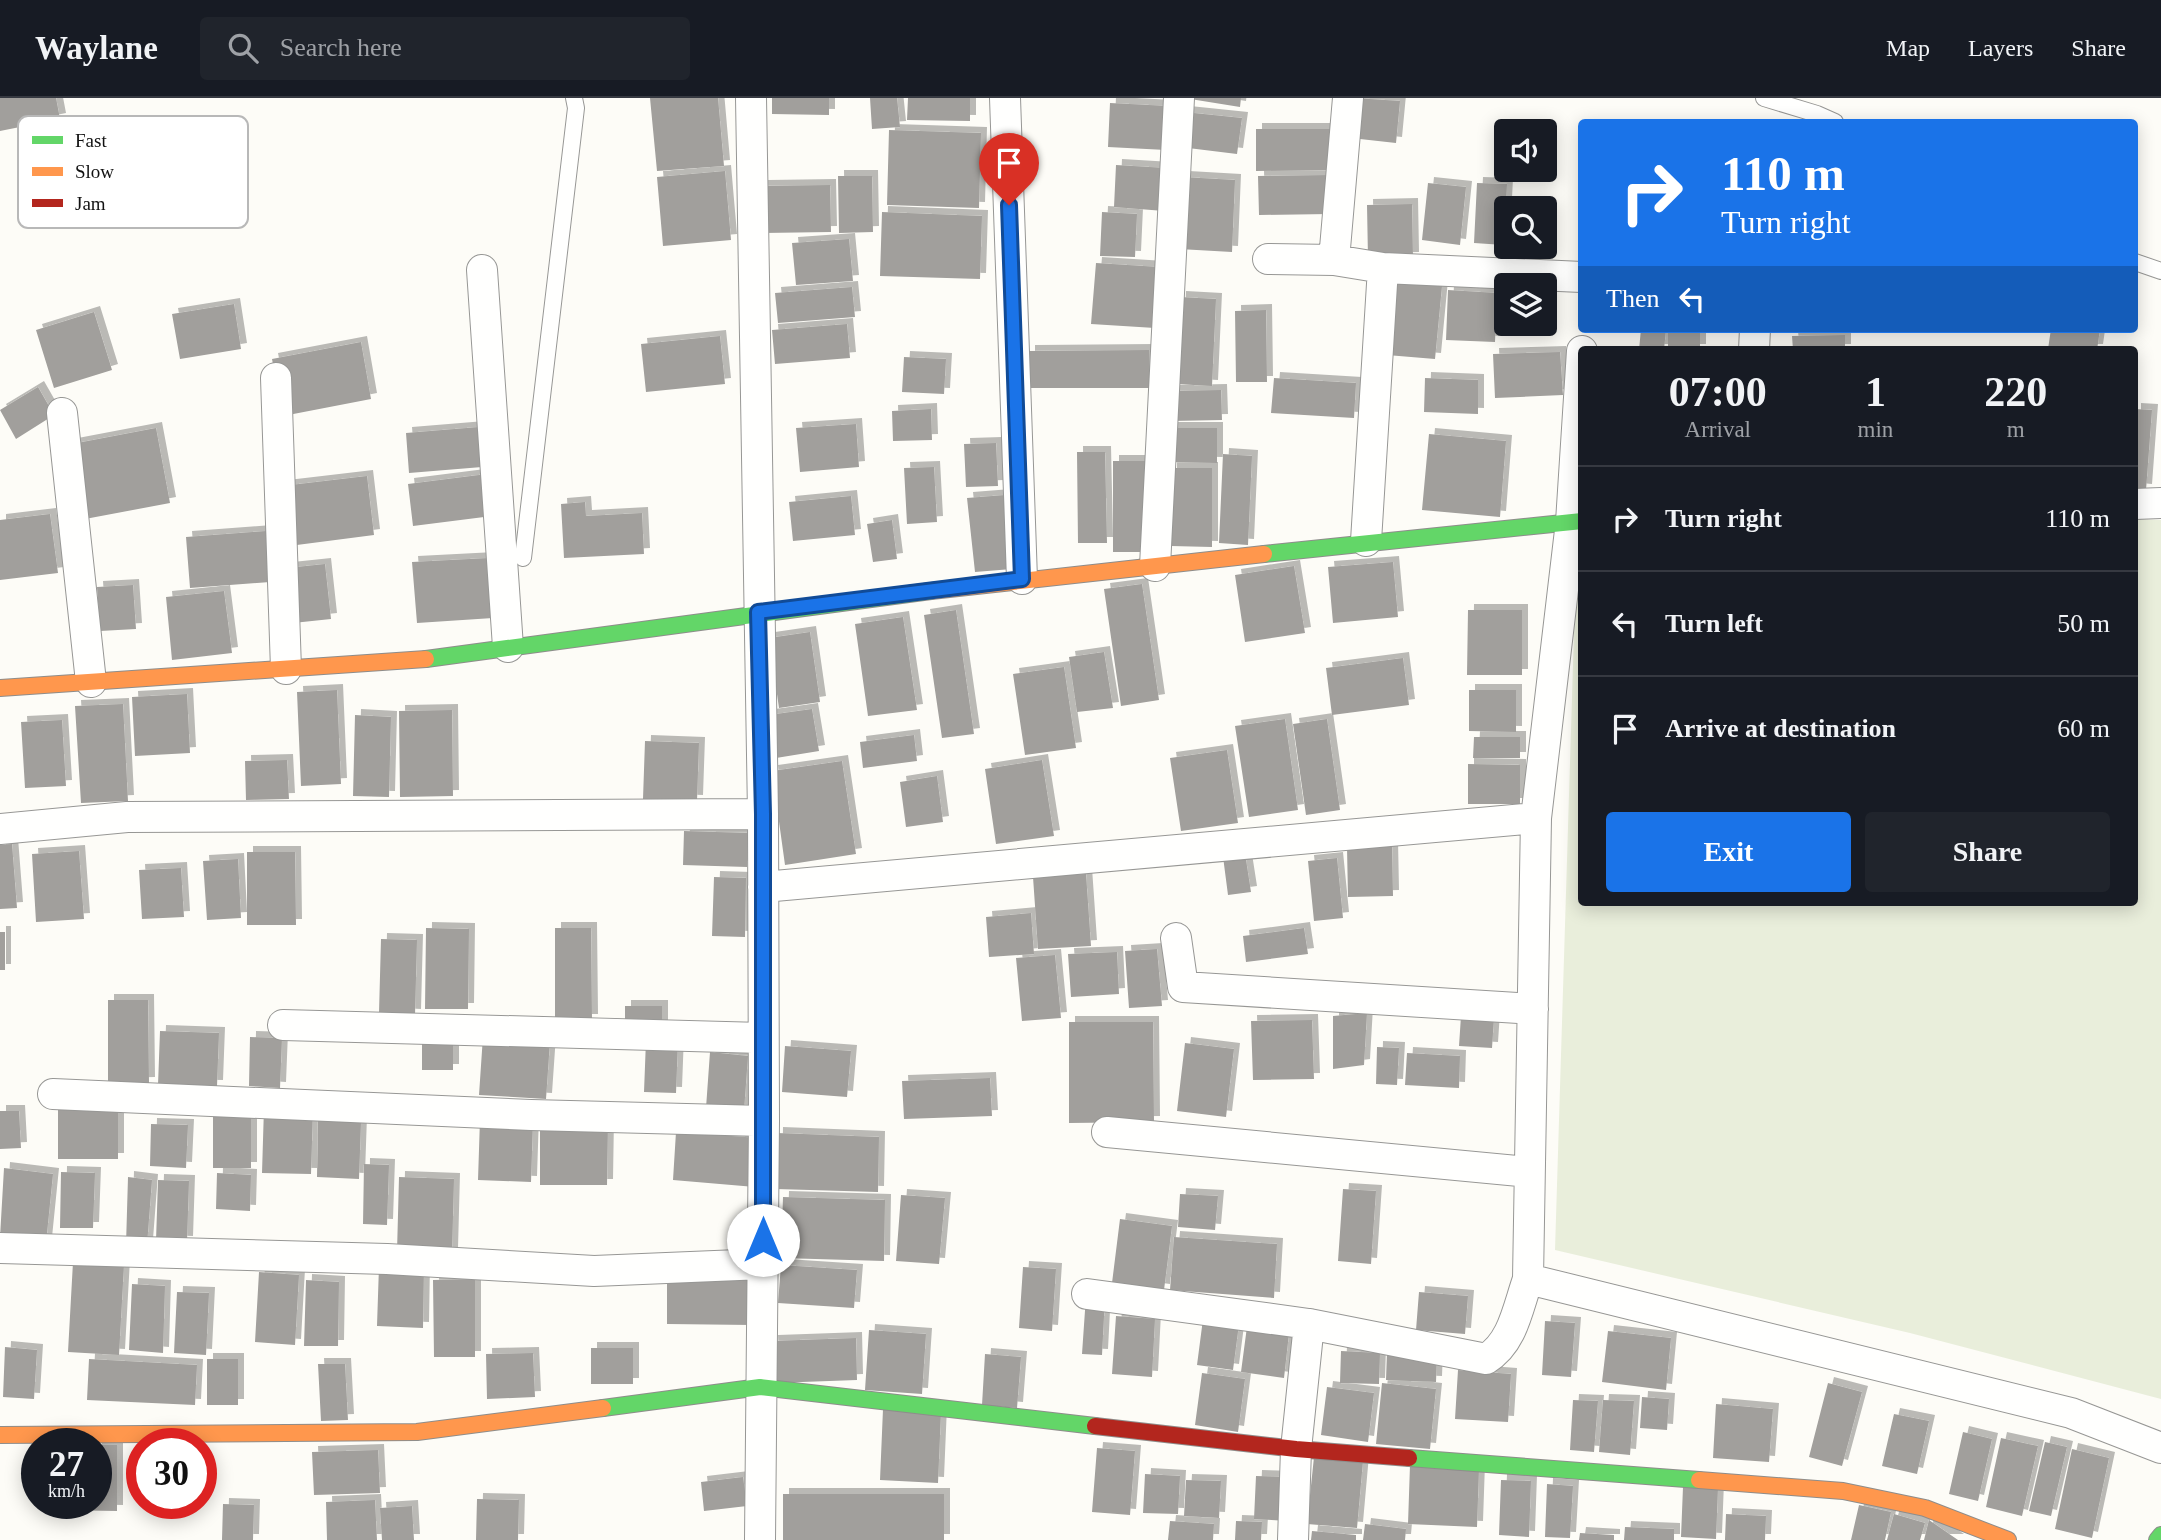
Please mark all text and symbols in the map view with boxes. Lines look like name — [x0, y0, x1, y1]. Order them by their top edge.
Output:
search box — [200, 17, 690, 80]
icon: search — [224, 29, 262, 67]
text: Waylane — [35, 30, 158, 66]
text: Search here — [280, 33, 402, 62]
text: Map — [1886, 35, 1930, 61]
text: Layers — [1968, 35, 2033, 61]
text: Share — [2071, 35, 2126, 61]
legend — [18, 116, 248, 228]
map controls — [1494, 119, 1557, 336]
button: sound — [1494, 119, 1557, 182]
text: Fast — [75, 130, 107, 151]
pin — [979, 133, 1039, 205]
icon: arrive — [990, 144, 1028, 182]
text: 110 m — [1721, 146, 1845, 201]
icon: right — [1606, 147, 1697, 238]
text: Slow — [75, 161, 114, 182]
text: Jam — [75, 193, 106, 214]
button: search — [1494, 196, 1557, 259]
text: Turn right — [1721, 204, 1851, 240]
button: layers — [1494, 273, 1557, 336]
icon: left — [1673, 280, 1711, 318]
text: Then — [1606, 284, 1659, 313]
text: 07:00 — [1669, 369, 1767, 415]
text: 1 — [1865, 369, 1886, 415]
text: 220 — [1984, 369, 2047, 415]
text: Arrival — [1685, 417, 1751, 442]
text: min — [1858, 417, 1893, 442]
text: m — [2007, 417, 2025, 442]
icon: right — [1606, 500, 1644, 538]
text: Turn right — [1665, 504, 1782, 533]
text: 110 m — [2045, 504, 2110, 533]
icon: left — [1606, 605, 1644, 643]
text: Turn left — [1665, 609, 1763, 638]
text: 50 m — [2057, 609, 2110, 638]
icon: arrive — [1606, 710, 1644, 748]
text: Arrive at destination — [1665, 714, 1896, 743]
text: 60 m — [2057, 714, 2110, 743]
button: Exit — [1606, 812, 1851, 892]
button: Share — [1865, 812, 2110, 892]
position arrow — [726, 1203, 800, 1277]
speed limit sign: 30 — [126, 1428, 217, 1519]
text: 27 — [49, 1445, 84, 1484]
text: km/h — [48, 1481, 85, 1501]

